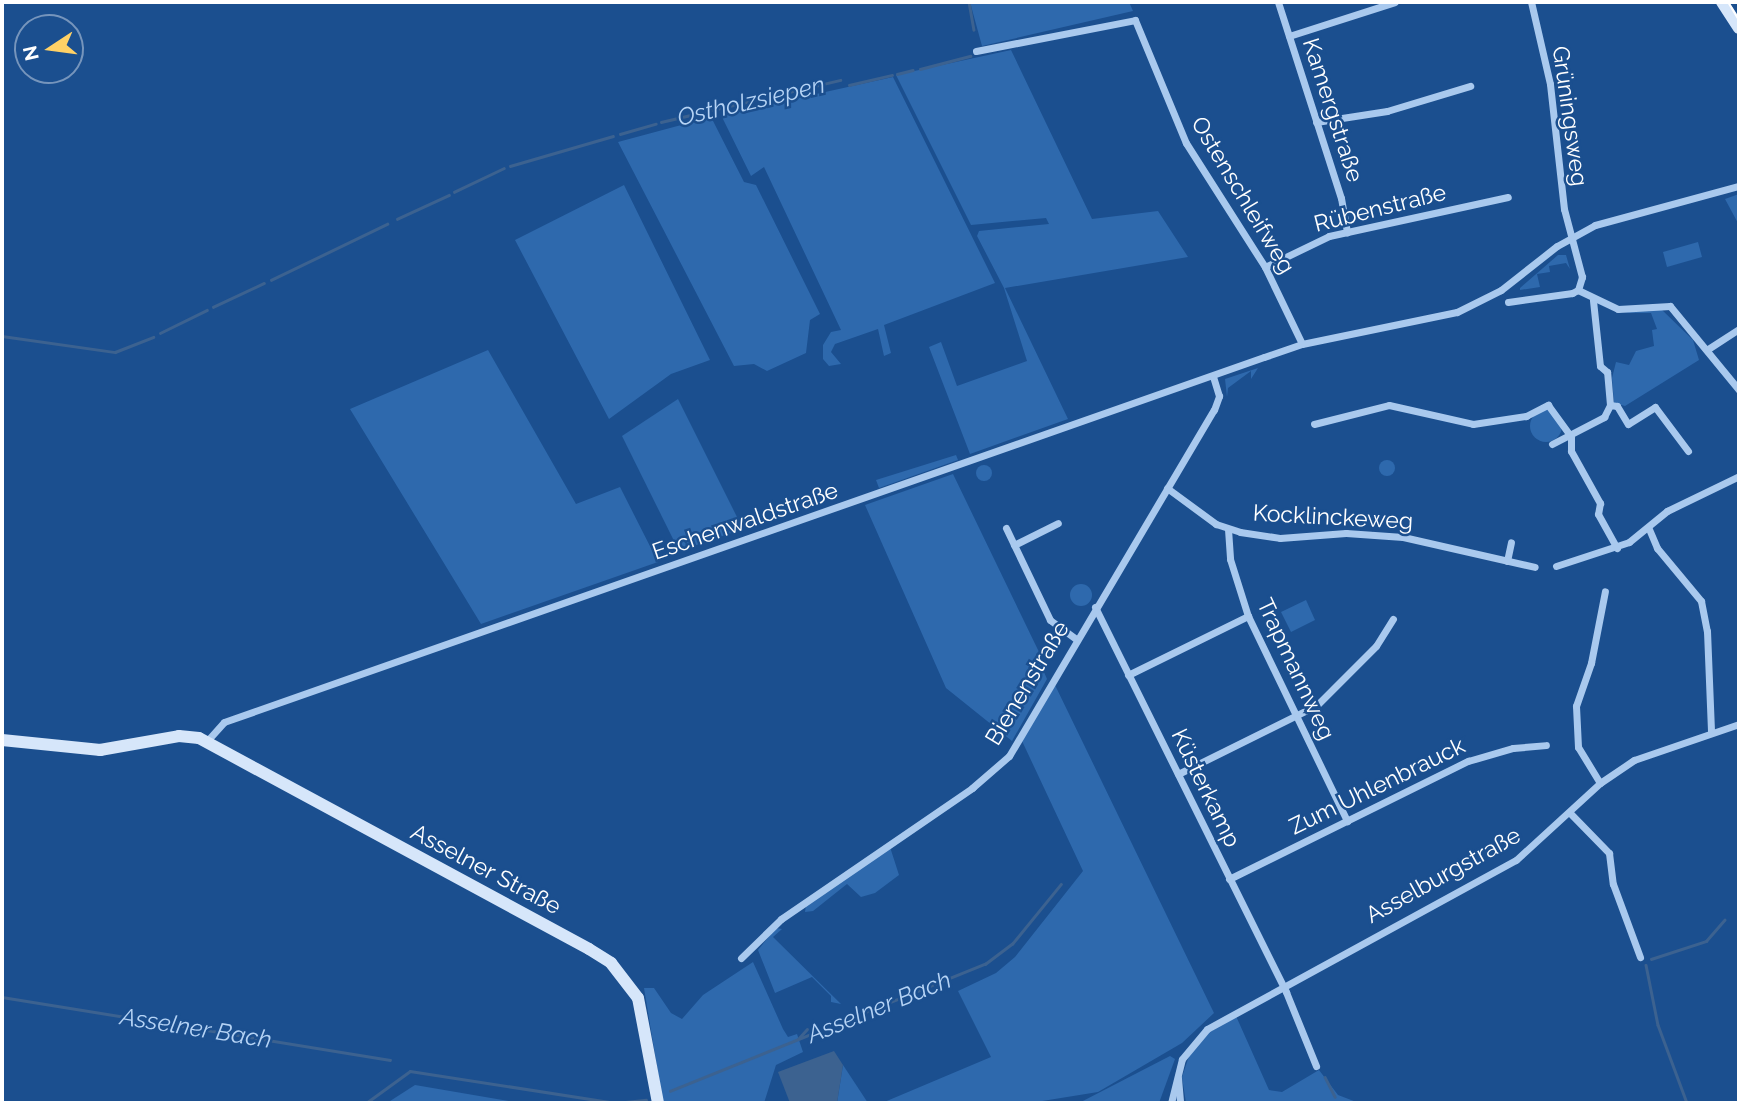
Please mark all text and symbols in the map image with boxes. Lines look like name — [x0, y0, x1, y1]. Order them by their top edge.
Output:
north arrow — [14, 14, 84, 84]
street label: Kamergstraße — [1297, 35, 1369, 185]
text: N — [18, 44, 43, 63]
street label: Grüningsweg — [1547, 44, 1593, 188]
water label: Ostholzsiepen — [674, 70, 828, 132]
street label: Ostenschleifweg — [1185, 111, 1301, 279]
street label: Rübenstraße — [1311, 178, 1449, 238]
street label: Eschenwaldstraße — [648, 476, 842, 566]
street label: Kocklinckeweg — [1252, 499, 1414, 535]
street label: Trapmannweg — [1251, 594, 1341, 744]
street label: Bienenstraße — [979, 616, 1075, 750]
street label: Küsterkamp — [1165, 724, 1247, 852]
street label: Zum Uhlenbrauck — [1285, 732, 1469, 840]
street label: Asselner Straße — [406, 818, 566, 920]
street label: Asselburgstraße — [1361, 821, 1525, 929]
water label: Asselner Bach — [803, 965, 955, 1049]
water label: Asselner Bach — [118, 1002, 274, 1054]

